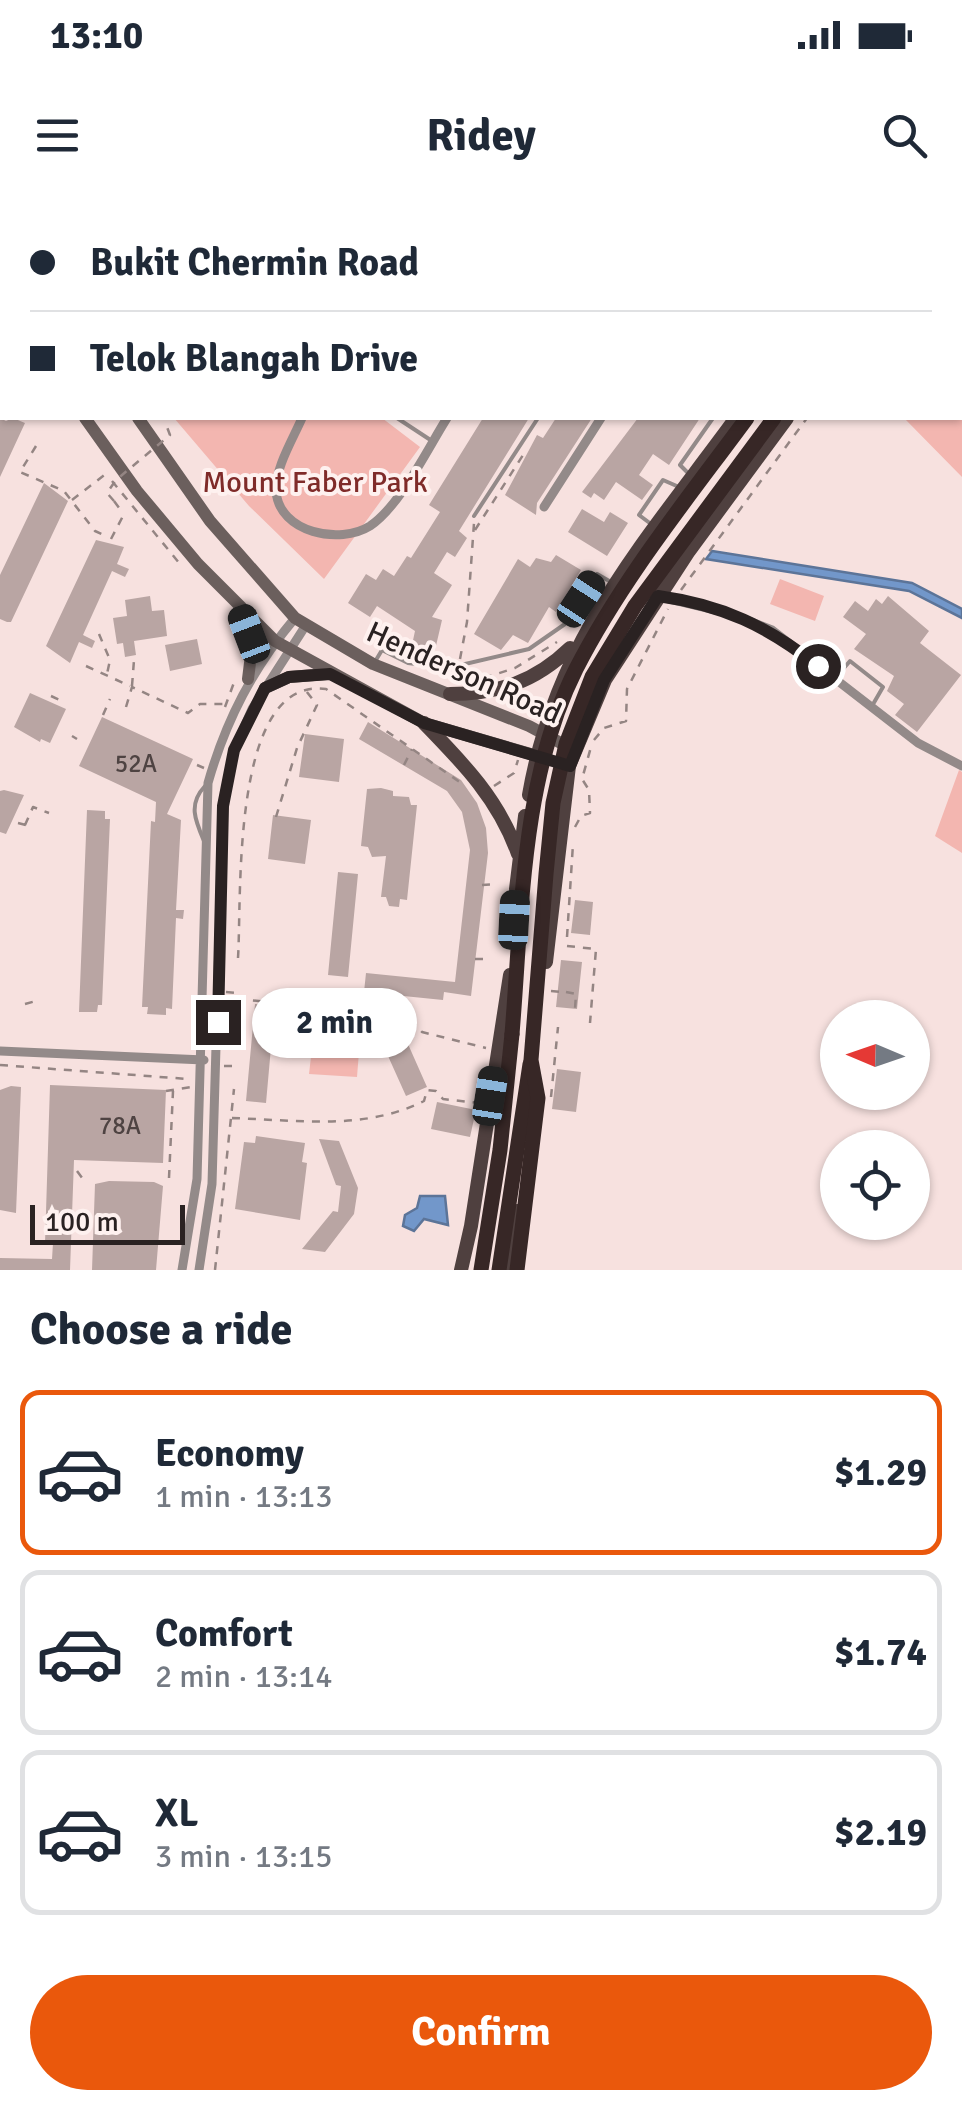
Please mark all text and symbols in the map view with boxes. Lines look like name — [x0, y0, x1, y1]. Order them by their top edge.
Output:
text: 13:10 — [50, 12, 143, 59]
icon: menu — [30, 108, 85, 163]
text: Ridey — [426, 108, 536, 163]
icon: search — [877, 108, 932, 163]
text: Bukit Chermin Road — [90, 239, 419, 286]
text: Telok Blangah Drive — [90, 335, 418, 382]
park label: Mount Faber Park — [202, 464, 428, 501]
car — [552, 566, 610, 632]
car — [224, 601, 274, 667]
street label: Henderson Road — [361, 613, 567, 733]
route start — [796, 644, 841, 689]
house number: 52A — [115, 748, 157, 779]
car — [497, 889, 531, 951]
callout: 2 min — [253, 987, 418, 1057]
route end — [196, 1000, 241, 1045]
north arrow — [820, 1000, 930, 1110]
map controls — [820, 1000, 930, 1240]
text: 2 min — [296, 1003, 373, 1042]
car — [470, 1064, 510, 1128]
house number: 78A — [99, 1110, 141, 1141]
button: locate — [820, 1130, 930, 1240]
scale bar — [30, 1200, 185, 1244]
text: 100 m — [45, 1205, 119, 1239]
text: Choose a ride — [30, 1302, 293, 1357]
icon: car — [35, 1428, 125, 1518]
text: Economy — [155, 1430, 304, 1477]
text: $1.29 — [834, 1449, 927, 1496]
text: 1 min · 13:13 — [155, 1477, 333, 1516]
icon: car — [35, 1608, 125, 1698]
text: Comfort — [155, 1610, 293, 1657]
text: $1.74 — [834, 1629, 927, 1676]
text: 2 min · 13:14 — [155, 1657, 333, 1696]
icon: car — [35, 1788, 125, 1878]
text: XL — [155, 1790, 198, 1837]
text: $2.19 — [834, 1809, 927, 1856]
text: 3 min · 13:15 — [155, 1837, 333, 1876]
button: Confirm — [30, 1975, 932, 2090]

